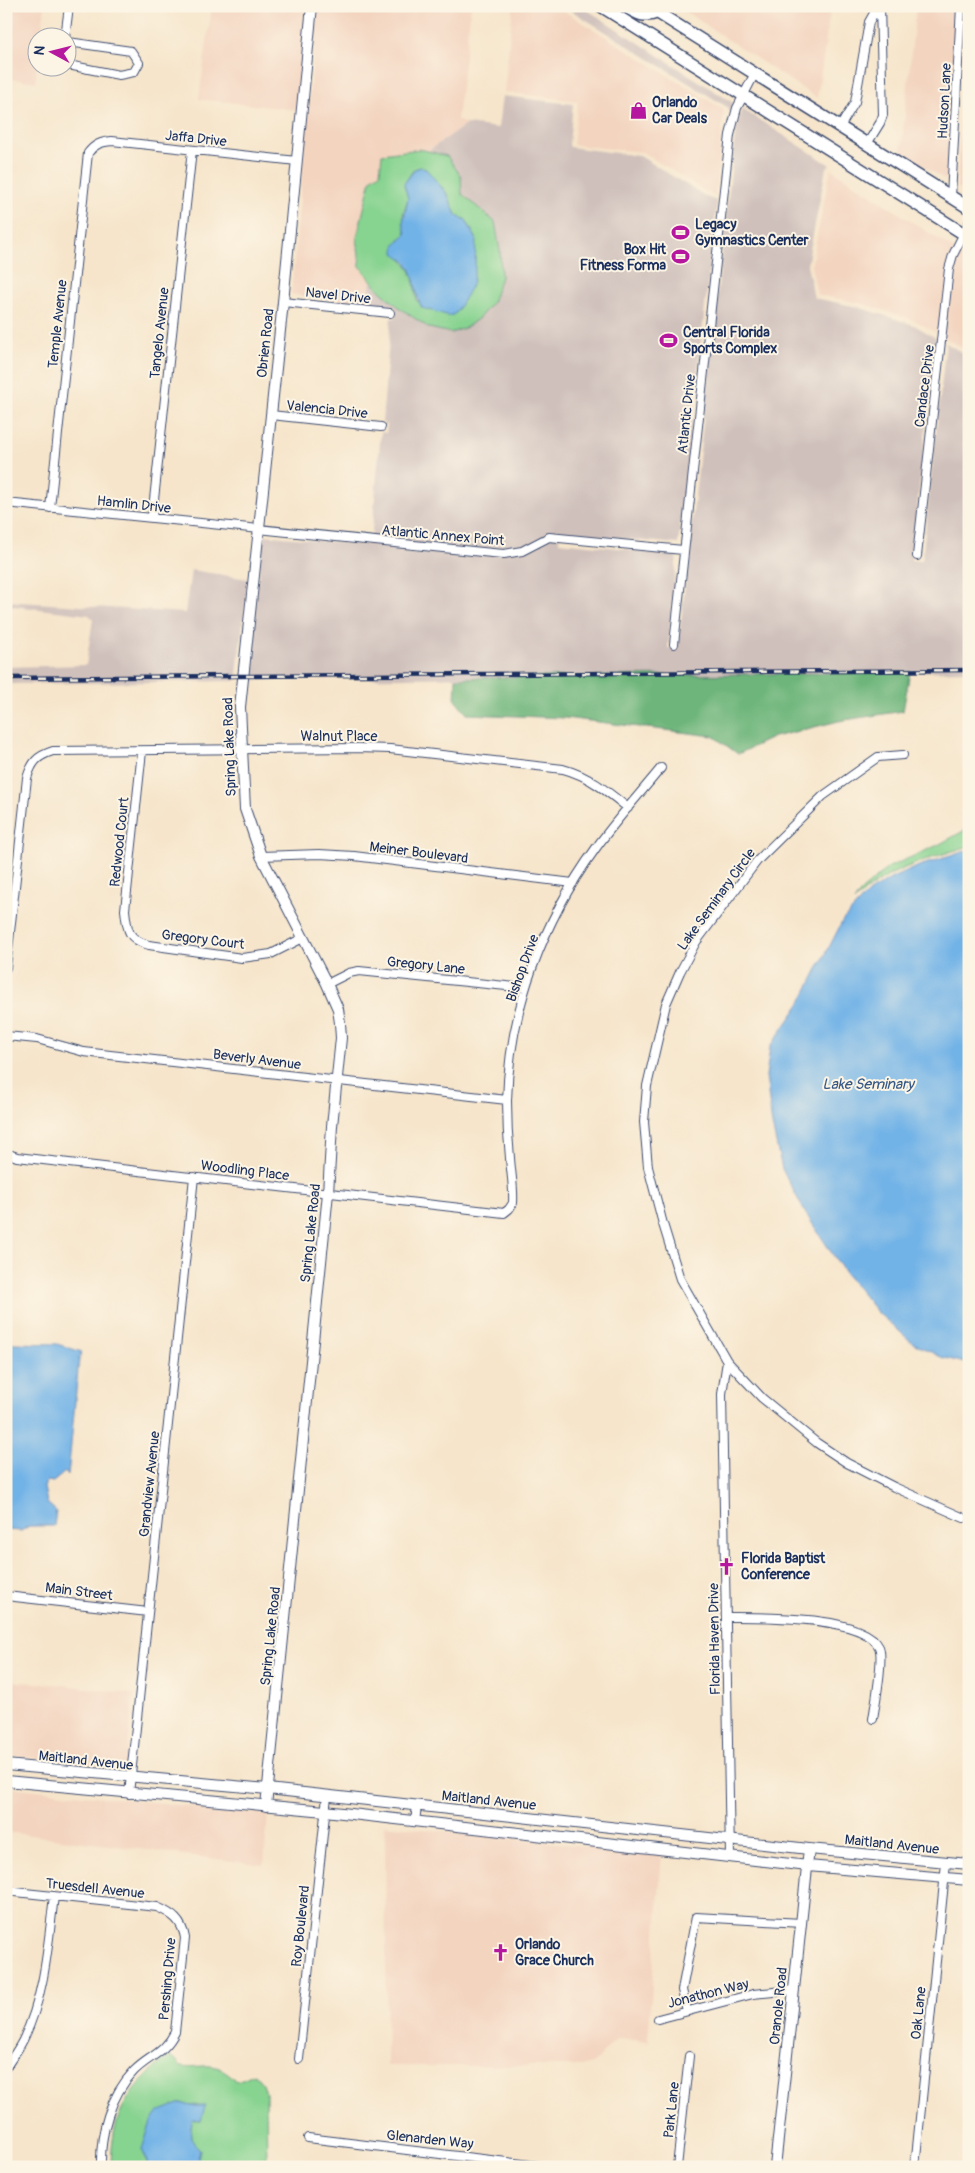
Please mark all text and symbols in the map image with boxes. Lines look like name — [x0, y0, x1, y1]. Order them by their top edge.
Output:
north arrow — [28, 28, 78, 78]
text: N — [31, 45, 49, 56]
street label: Hudson Lane — [934, 62, 955, 140]
place label: Orlando Car Deals — [652, 94, 708, 127]
shop icon: Orlando Car Deals — [628, 100, 648, 120]
street label: Jaffa Drive — [164, 127, 228, 150]
place label: Legacy Gymnastics Center — [695, 216, 810, 249]
sports icon: Legacy Gymnastics Center — [671, 222, 691, 242]
place label: Box Hit Fitness Forma — [580, 241, 666, 274]
sports icon: Box Hit Fitness Forma — [670, 247, 690, 267]
street label: Temple Avenue — [44, 279, 71, 369]
street label: Navel Drive — [305, 284, 371, 307]
street label: Tangelo Avenue — [146, 286, 173, 380]
street label: Obrien Road — [253, 307, 278, 379]
place label: Central Florida Sports Complex — [683, 324, 777, 357]
sports icon: Central Florida Sports Complex — [659, 330, 679, 350]
street label: Candace Drive — [911, 344, 938, 428]
street label: Atlantic Drive — [674, 373, 699, 455]
street label: Valencia Drive — [285, 397, 369, 422]
street label: Hamlin Drive — [96, 492, 172, 517]
street label: Atlantic Annex Point — [381, 522, 505, 549]
street label: Spring Lake Road — [219, 697, 240, 797]
street label: Walnut Place — [300, 728, 378, 745]
street label: Redwood Court — [106, 796, 133, 888]
street label: Meiner Boulevard — [369, 838, 469, 867]
street label: Lake Seminary Circle — [674, 845, 759, 954]
street label: Gregory Court — [161, 926, 246, 953]
street label: Bishop Drive — [502, 932, 543, 1004]
street label: Gregory Lane — [386, 953, 466, 978]
street label: Beverly Avenue — [212, 1046, 302, 1073]
water label: Lake Seminary — [822, 1075, 916, 1094]
street label: Woodling Place — [200, 1157, 290, 1184]
street label: Spring Lake Road — [297, 1183, 324, 1283]
street label: Grandview Avenue — [135, 1430, 164, 1538]
place label: Florida Baptist Conference — [741, 1550, 826, 1583]
church icon: Florida Baptist Conference — [717, 1556, 737, 1576]
street label: Main Street — [44, 1579, 114, 1604]
street label: Florida Haven Drive — [705, 1583, 724, 1695]
street label: Spring Lake Road — [257, 1586, 284, 1686]
street label: Maitland Avenue — [38, 1747, 134, 1774]
street label: Maitland Avenue — [441, 1787, 537, 1814]
street label: Maitland Avenue — [844, 1831, 940, 1858]
street label: Truesdell Avenue — [45, 1875, 145, 1902]
street label: Roy Boulevard — [288, 1884, 313, 1968]
place label: Orlando Grace Church — [515, 1936, 594, 1969]
street label: Pershing Drive — [155, 1937, 180, 2021]
church icon: Orlando Grace Church — [491, 1942, 511, 1962]
street label: Oranole Road — [766, 1966, 791, 2046]
street label: Jonathon Way — [666, 1975, 751, 2012]
street label: Oak Lane — [907, 1986, 930, 2040]
street label: Park Lane — [660, 2081, 683, 2139]
street label: Glenarden Way — [386, 2126, 474, 2153]

